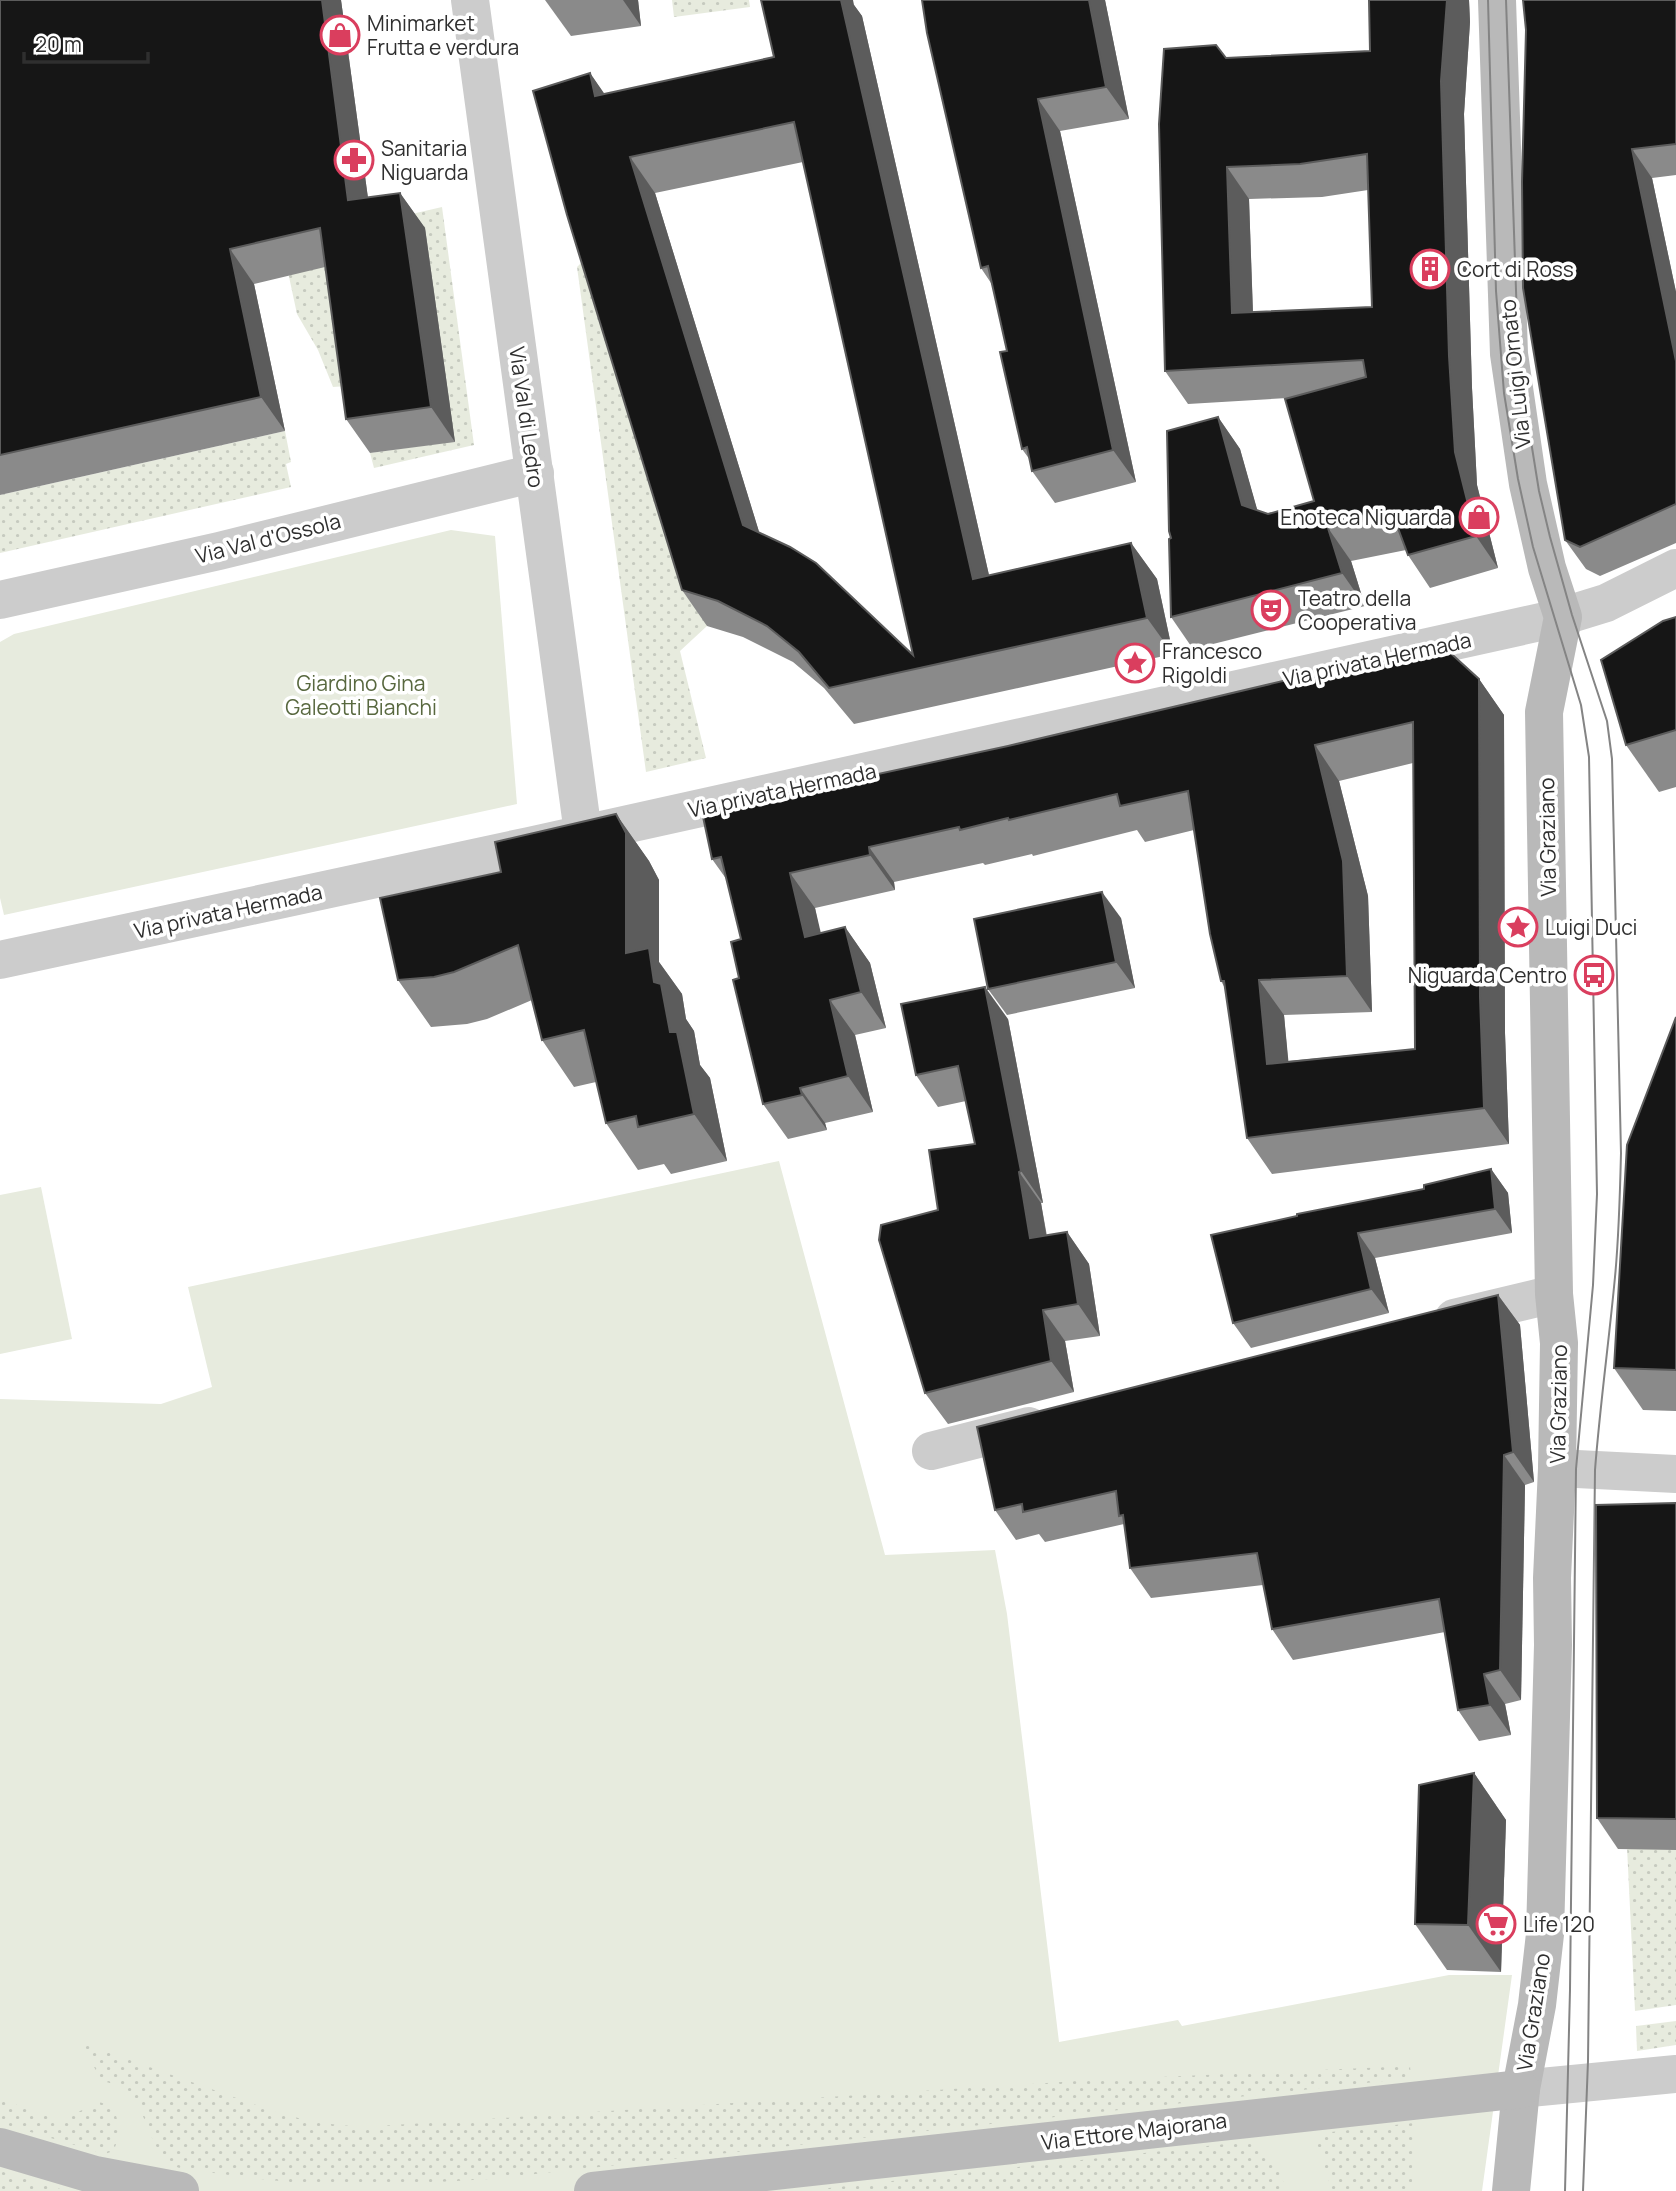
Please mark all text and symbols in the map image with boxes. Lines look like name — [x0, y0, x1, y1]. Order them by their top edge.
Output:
place label: Minimarket Frutta e verdura — [367, 9, 519, 61]
shop icon: Minimarket Frutta e verdura — [319, 14, 361, 56]
scale bar — [24, 21, 149, 65]
text: 20 m — [35, 30, 82, 58]
place label: Sanitaria Niguarda — [381, 134, 468, 186]
pharmacy icon: Sanitaria Niguarda — [333, 139, 375, 181]
building icon: Cort di Ross — [1409, 248, 1451, 290]
place label: Cort di Ross — [1457, 255, 1574, 283]
street label: Via Luigi Ornato — [1493, 298, 1537, 450]
street label: Via Val di Ledro — [503, 345, 551, 489]
shop icon: Enoteca Niguarda — [1458, 496, 1500, 538]
place label: Enoteca Niguarda — [1280, 503, 1452, 531]
street label: Via Val d'Ossola — [192, 506, 344, 570]
place label: Teatro della Cooperativa — [1298, 584, 1416, 636]
theatre icon: Teatro della Cooperativa — [1250, 589, 1292, 631]
street label: Via privata Hermada — [1280, 625, 1474, 693]
place label: Francesco Rigoldi — [1162, 637, 1262, 689]
place icon: Francesco Rigoldi — [1114, 642, 1156, 684]
park label: Giardino Gina Galeotti Bianchi — [285, 669, 437, 721]
street label: Via privata Hermada — [685, 756, 879, 824]
street label: Via Graziano — [1532, 777, 1562, 897]
street label: Via privata Hermada — [131, 877, 325, 945]
place icon: Luigi Duci — [1497, 906, 1539, 948]
place label: Luigi Duci — [1545, 913, 1637, 941]
bus stop icon: Niguarda Centro — [1573, 954, 1615, 996]
place label: Niguarda Centro — [1408, 961, 1567, 989]
street label: Via Graziano — [1543, 1344, 1573, 1464]
supermarket icon: Life 120 — [1475, 1903, 1517, 1945]
place label: Life 120 — [1523, 1910, 1595, 1938]
street label: Via Graziano — [1510, 1951, 1556, 2073]
street label: Via Ettore Majorana — [1040, 2106, 1228, 2156]

